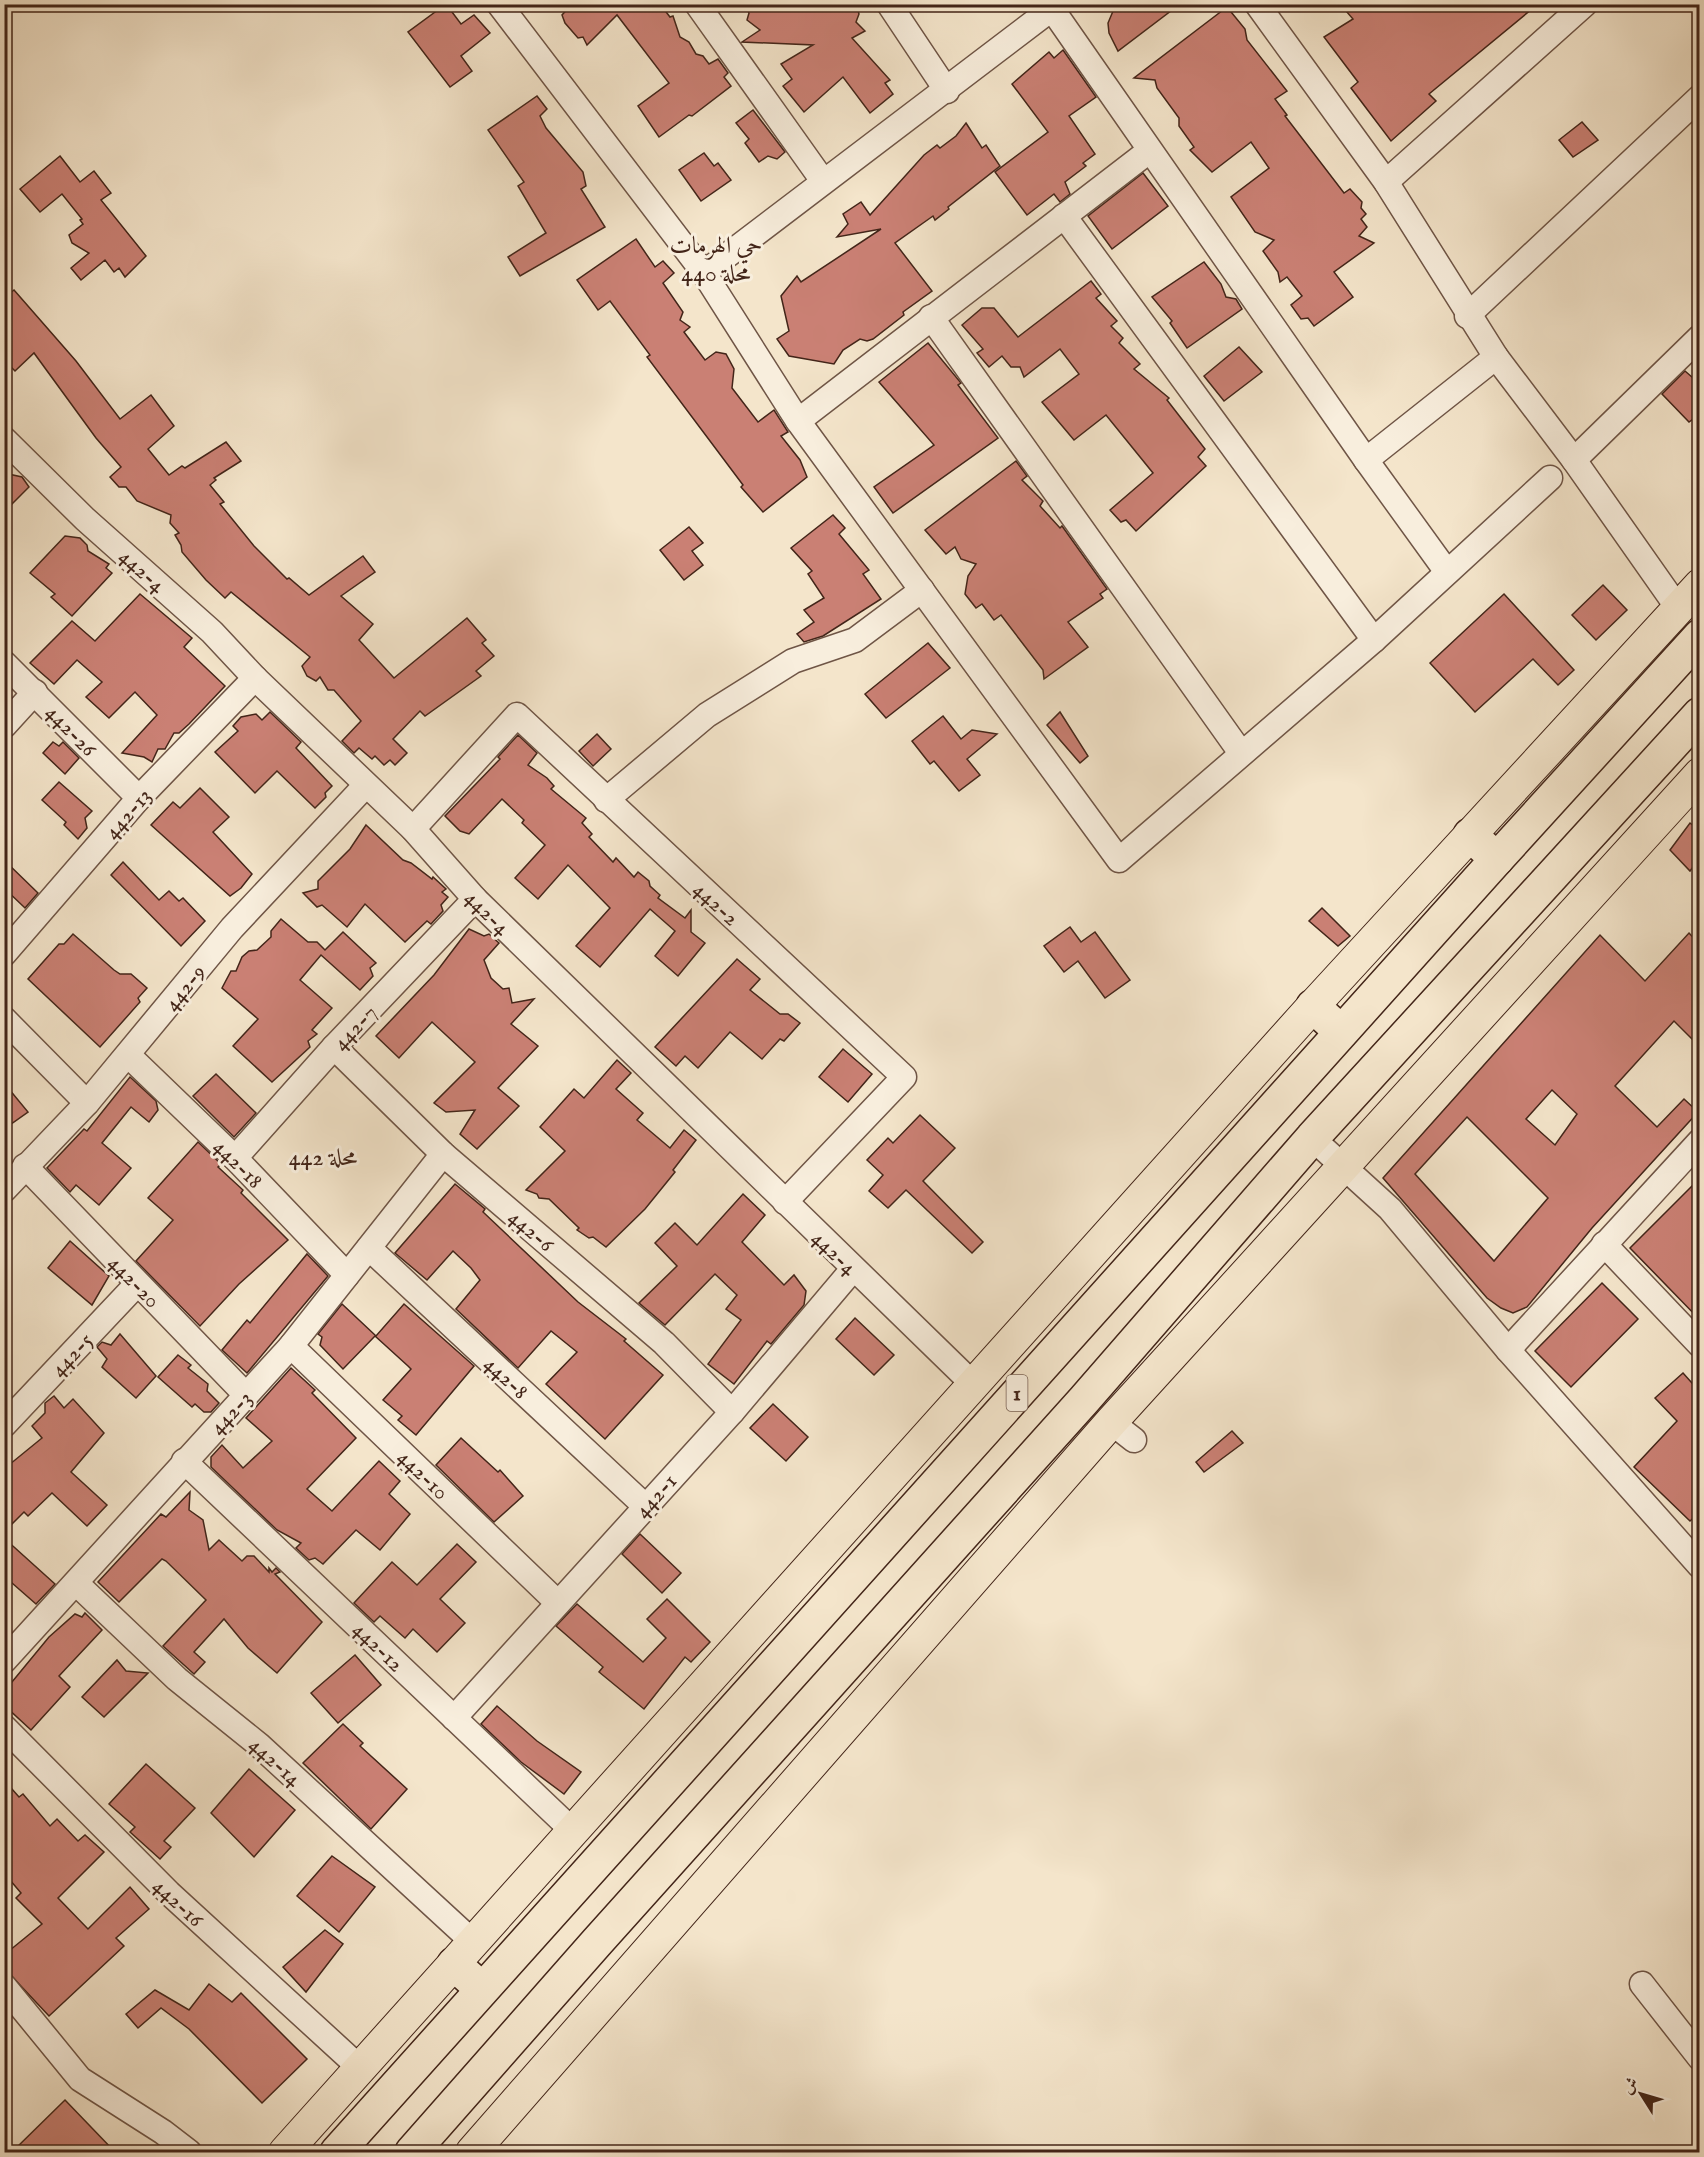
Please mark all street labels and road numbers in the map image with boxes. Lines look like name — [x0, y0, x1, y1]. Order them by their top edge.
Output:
street label: 442-4 — [113, 543, 171, 600]
street label: 442-26 — [39, 699, 103, 764]
street label: 442-13 — [99, 783, 158, 846]
street label: 442-2 — [687, 876, 744, 933]
street label: 442-4 — [458, 885, 515, 942]
street label: 442-9 — [158, 959, 213, 1017]
street label: 442-7 — [327, 1000, 384, 1057]
street label: 442-18 — [207, 1134, 268, 1195]
street label: 442-6 — [502, 1204, 560, 1259]
street label: 442-4 — [805, 1225, 863, 1282]
street label: 442-20 — [102, 1250, 166, 1315]
street label: 442-5 — [45, 1327, 100, 1383]
street label: 442-8 — [478, 1351, 534, 1406]
road number: 1 — [1006, 1375, 1028, 1411]
street label: 442-3 — [204, 1385, 259, 1441]
street label: 442-10 — [391, 1444, 454, 1507]
street label: 442-1 — [629, 1468, 684, 1524]
street label: 442-12 — [346, 1616, 409, 1679]
street label: 442-14 — [243, 1732, 307, 1793]
street label: 442-16 — [146, 1873, 209, 1935]

